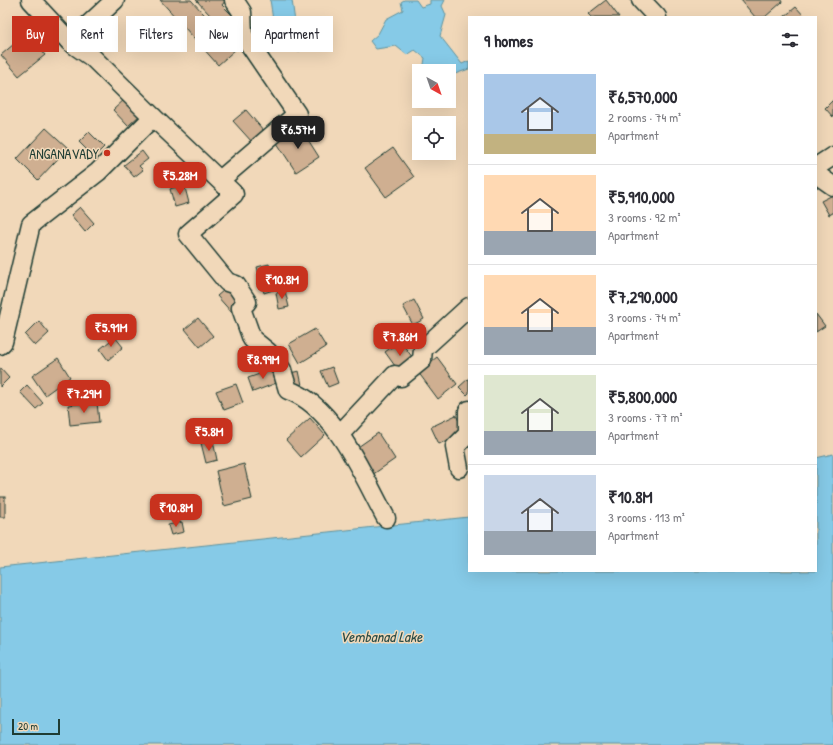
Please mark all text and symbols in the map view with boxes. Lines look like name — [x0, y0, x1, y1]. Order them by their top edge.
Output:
chip: Buy — [12, 16, 59, 52]
chip: Rent — [67, 16, 118, 52]
chip: Filters — [126, 16, 187, 52]
chip: New — [195, 16, 243, 52]
chip: Apartment — [251, 16, 333, 52]
text: 9 homes — [484, 29, 533, 52]
icon: filters — [779, 29, 801, 51]
north arrow — [412, 64, 456, 108]
map controls — [412, 64, 456, 160]
text: ₹6,570,000 — [608, 85, 677, 108]
icon: home — [516, 90, 564, 138]
text: 2 rooms · 74 m² — [608, 108, 681, 126]
pin: ₹6.57M — [265, 116, 331, 150]
button: locate — [412, 116, 456, 160]
text: ₹6.57M — [280, 120, 316, 138]
text: Apartment — [608, 126, 659, 144]
place label: ANGANAVADY — [29, 144, 100, 163]
marker: ANGANAVADY — [102, 148, 112, 158]
pin: ₹5.28M — [147, 162, 213, 196]
text: ₹5.28M — [162, 166, 198, 184]
text: ₹5,910,000 — [608, 185, 675, 208]
icon: home — [516, 191, 564, 239]
text: 3 rooms · 92 m² — [608, 208, 680, 226]
text: Apartment — [608, 226, 659, 244]
pin: ₹10.8M — [249, 266, 315, 300]
text: ₹10.8M — [265, 270, 299, 288]
text: ₹7,290,000 — [608, 285, 678, 308]
icon: home — [516, 291, 564, 339]
text: 3 rooms · 74 m² — [608, 308, 681, 326]
pin: ₹5.91M — [78, 314, 144, 348]
text: ₹5.91M — [95, 318, 127, 336]
pin: ₹7.86M — [367, 323, 433, 357]
text: Apartment — [608, 326, 659, 344]
text: ₹7.86M — [382, 327, 418, 345]
pin: ₹8.99M — [230, 346, 296, 380]
text: ₹8.99M — [246, 350, 280, 368]
pin: ₹7.29M — [51, 380, 117, 414]
text: ₹7.29M — [66, 384, 102, 402]
text: ₹5,800,000 — [608, 385, 677, 408]
icon: home — [516, 391, 564, 439]
text: 3 rooms · 77 m² — [608, 408, 682, 426]
pin: ₹5.8M — [181, 418, 237, 452]
text: ₹5.8M — [194, 422, 224, 440]
text: Apartment — [608, 426, 659, 444]
text: ₹10.8M — [608, 485, 653, 508]
icon: home — [516, 491, 564, 539]
pin: ₹10.8M — [143, 494, 209, 528]
text: ₹10.8M — [159, 498, 193, 516]
text: 3 rooms · 113 m² — [608, 508, 685, 526]
text: Apartment — [608, 526, 659, 544]
water label: Vembanad Lake — [340, 626, 423, 647]
scale bar — [12, 717, 60, 736]
text: 20 m — [18, 719, 38, 733]

